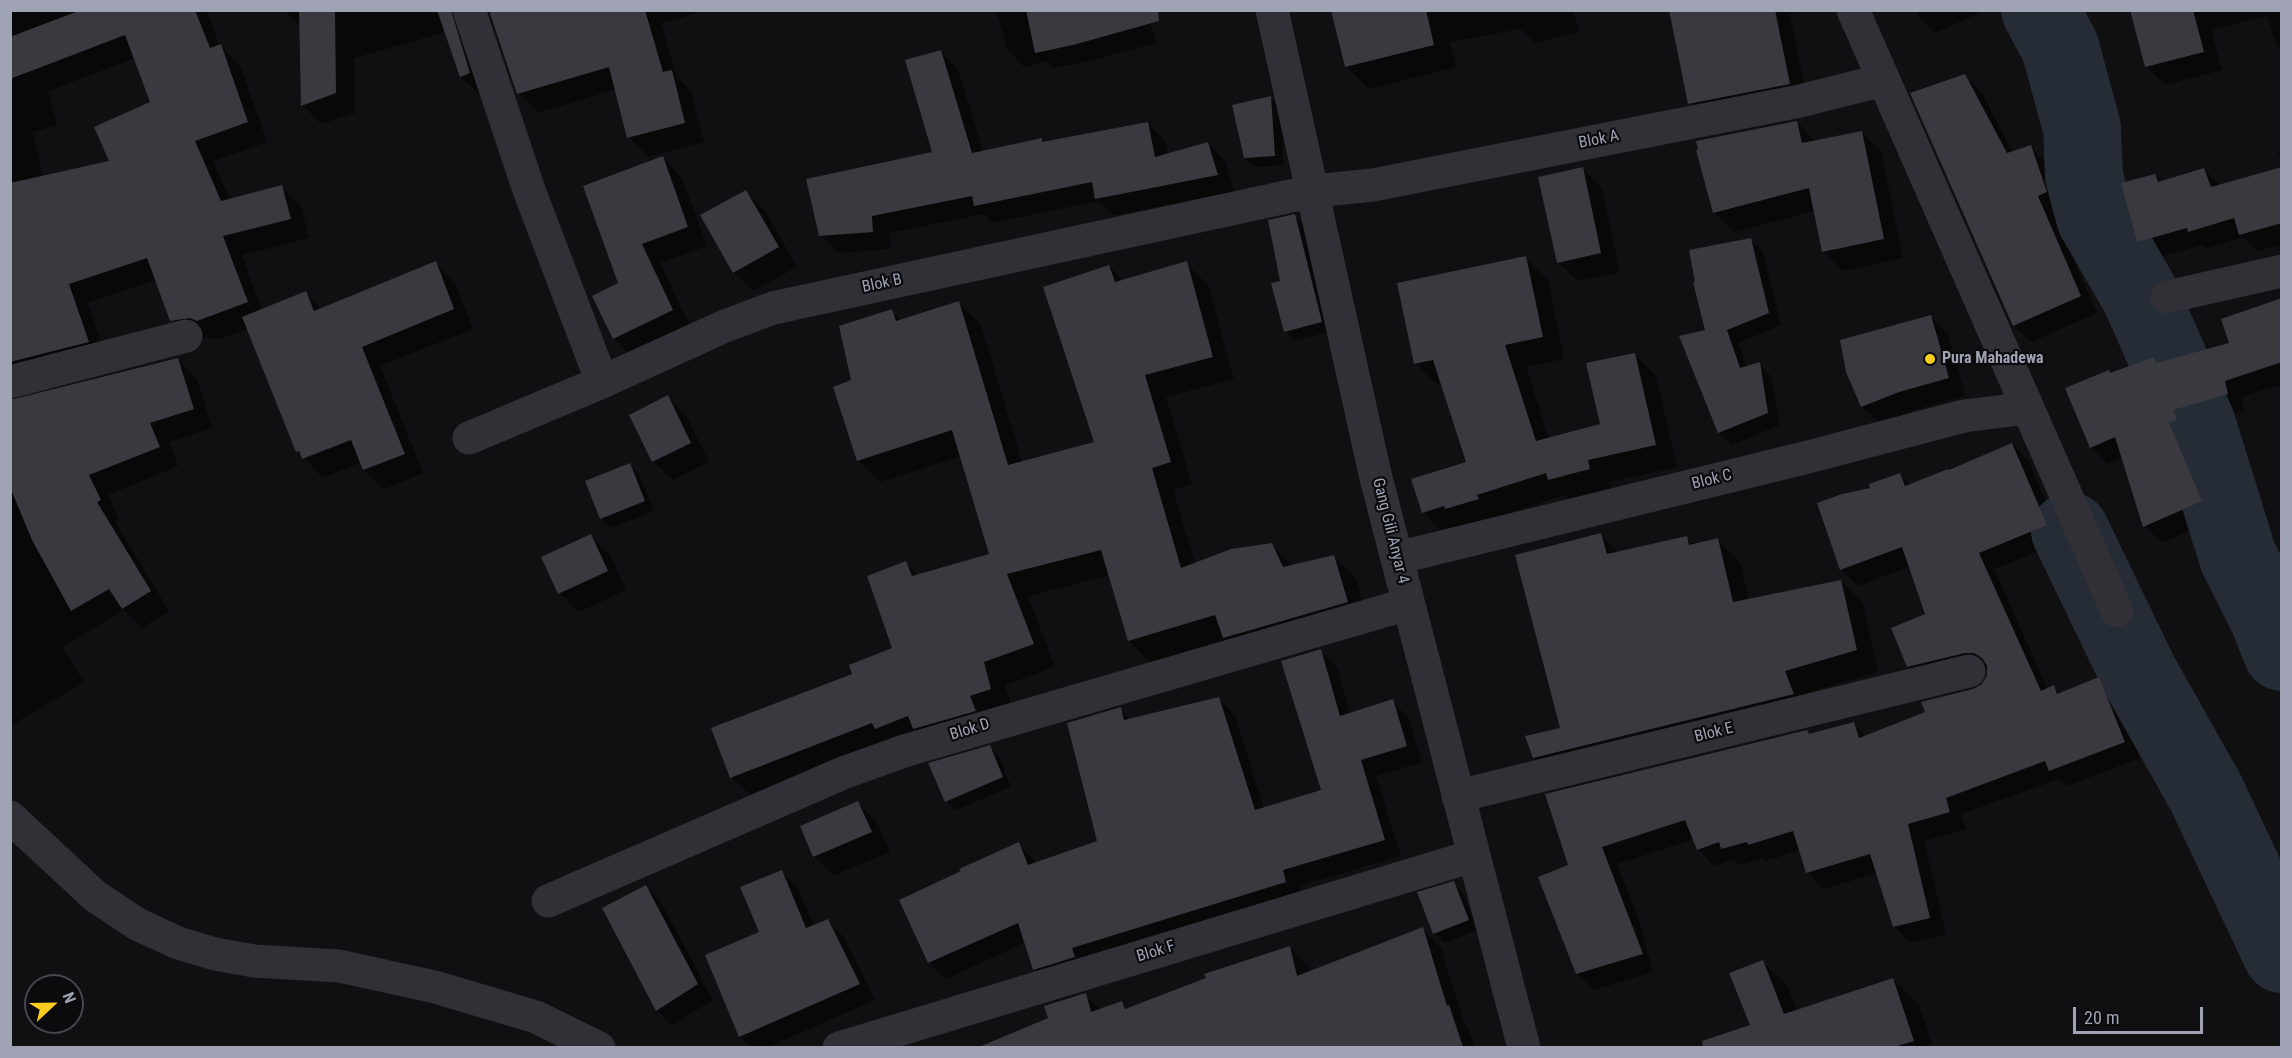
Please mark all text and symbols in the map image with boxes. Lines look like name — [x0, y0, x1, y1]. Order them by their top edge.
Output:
street label: Blok A — [1577, 127, 1621, 153]
street label: Blok B — [860, 270, 904, 298]
place label: Pura Mahadewa — [1942, 349, 2044, 369]
marker: Pura Mahadewa — [1923, 352, 1937, 366]
street label: Blok C — [1690, 466, 1734, 494]
street label: Gang Gili Anyar 4 — [1368, 476, 1412, 586]
street label: Blok D — [948, 715, 992, 745]
street label: Blok E — [1693, 719, 1735, 747]
street label: Blok F — [1135, 937, 1177, 967]
north arrow — [24, 974, 84, 1034]
text: N — [59, 990, 80, 1006]
scale bar — [2076, 995, 2206, 1033]
text: 20 m — [2084, 1007, 2119, 1028]

